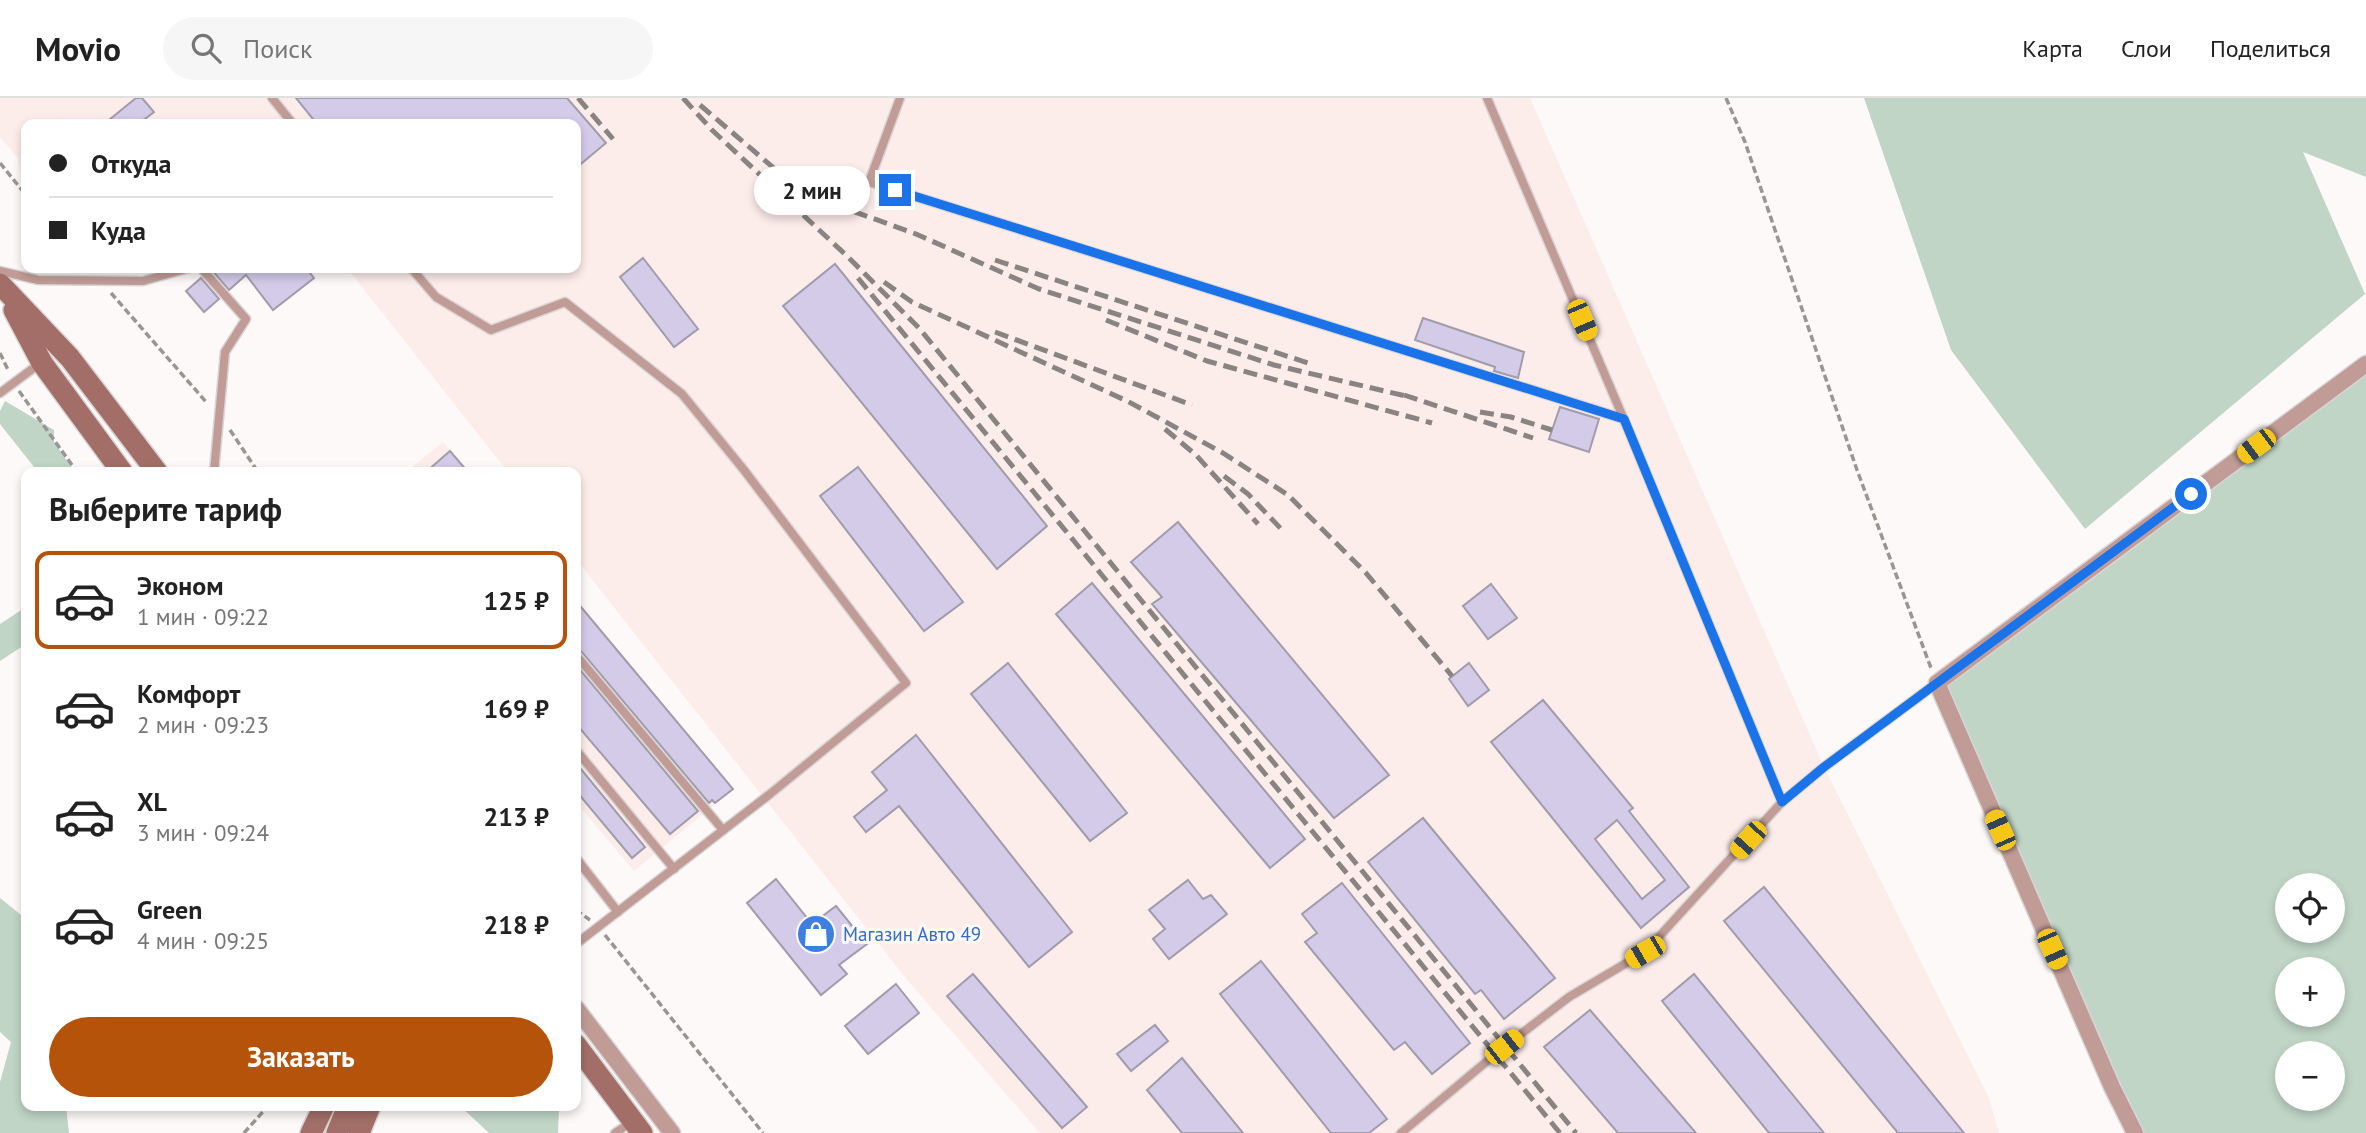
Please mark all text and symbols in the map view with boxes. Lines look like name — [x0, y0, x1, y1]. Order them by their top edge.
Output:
search box — [163, 17, 653, 80]
text: Movio — [35, 27, 121, 70]
icon: search — [187, 29, 225, 67]
text: Поиск — [243, 32, 313, 65]
text: Карта — [2022, 33, 2083, 64]
text: Слои — [2121, 33, 2172, 64]
text: Поделиться — [2210, 33, 2331, 64]
text: Откуда — [91, 147, 171, 180]
callout: 2 мин — [755, 166, 870, 214]
route end — [879, 174, 911, 206]
text: 2 мин — [782, 176, 842, 205]
text: Куда — [91, 214, 146, 247]
car — [1565, 297, 1600, 343]
car — [2233, 425, 2280, 467]
route start — [2175, 478, 2207, 510]
text: Выберите тариф — [49, 488, 282, 530]
icon: car — [53, 569, 116, 632]
text: Эконом — [137, 569, 224, 602]
text: 125 ₽ — [483, 584, 549, 617]
text: 1 мин · 09:22 — [137, 602, 269, 631]
icon: car — [53, 677, 116, 740]
text: Комфорт — [137, 677, 240, 710]
text: 169 ₽ — [483, 692, 549, 725]
text: 2 мин · 09:23 — [137, 710, 269, 739]
icon: car — [53, 785, 116, 848]
text: XL — [137, 785, 167, 818]
text: 213 ₽ — [483, 800, 549, 833]
car — [1982, 807, 2019, 853]
car — [1727, 817, 1770, 863]
text: 3 мин · 09:24 — [137, 818, 269, 847]
map controls — [2275, 873, 2345, 1111]
button: locate — [2275, 873, 2345, 943]
icon: car — [53, 893, 116, 956]
text: Green — [137, 893, 202, 926]
text: 218 ₽ — [483, 908, 549, 941]
shop icon: Магазин Авто 49 — [795, 913, 837, 955]
place label: Магазин Авто 49 — [843, 922, 981, 946]
text: 4 мин · 09:25 — [137, 926, 269, 955]
car — [2034, 926, 2071, 972]
car — [1622, 932, 1669, 972]
button: + — [2275, 957, 2345, 1027]
button: Заказать — [49, 1017, 553, 1097]
car — [1481, 1026, 1528, 1068]
button: − — [2275, 1041, 2345, 1111]

